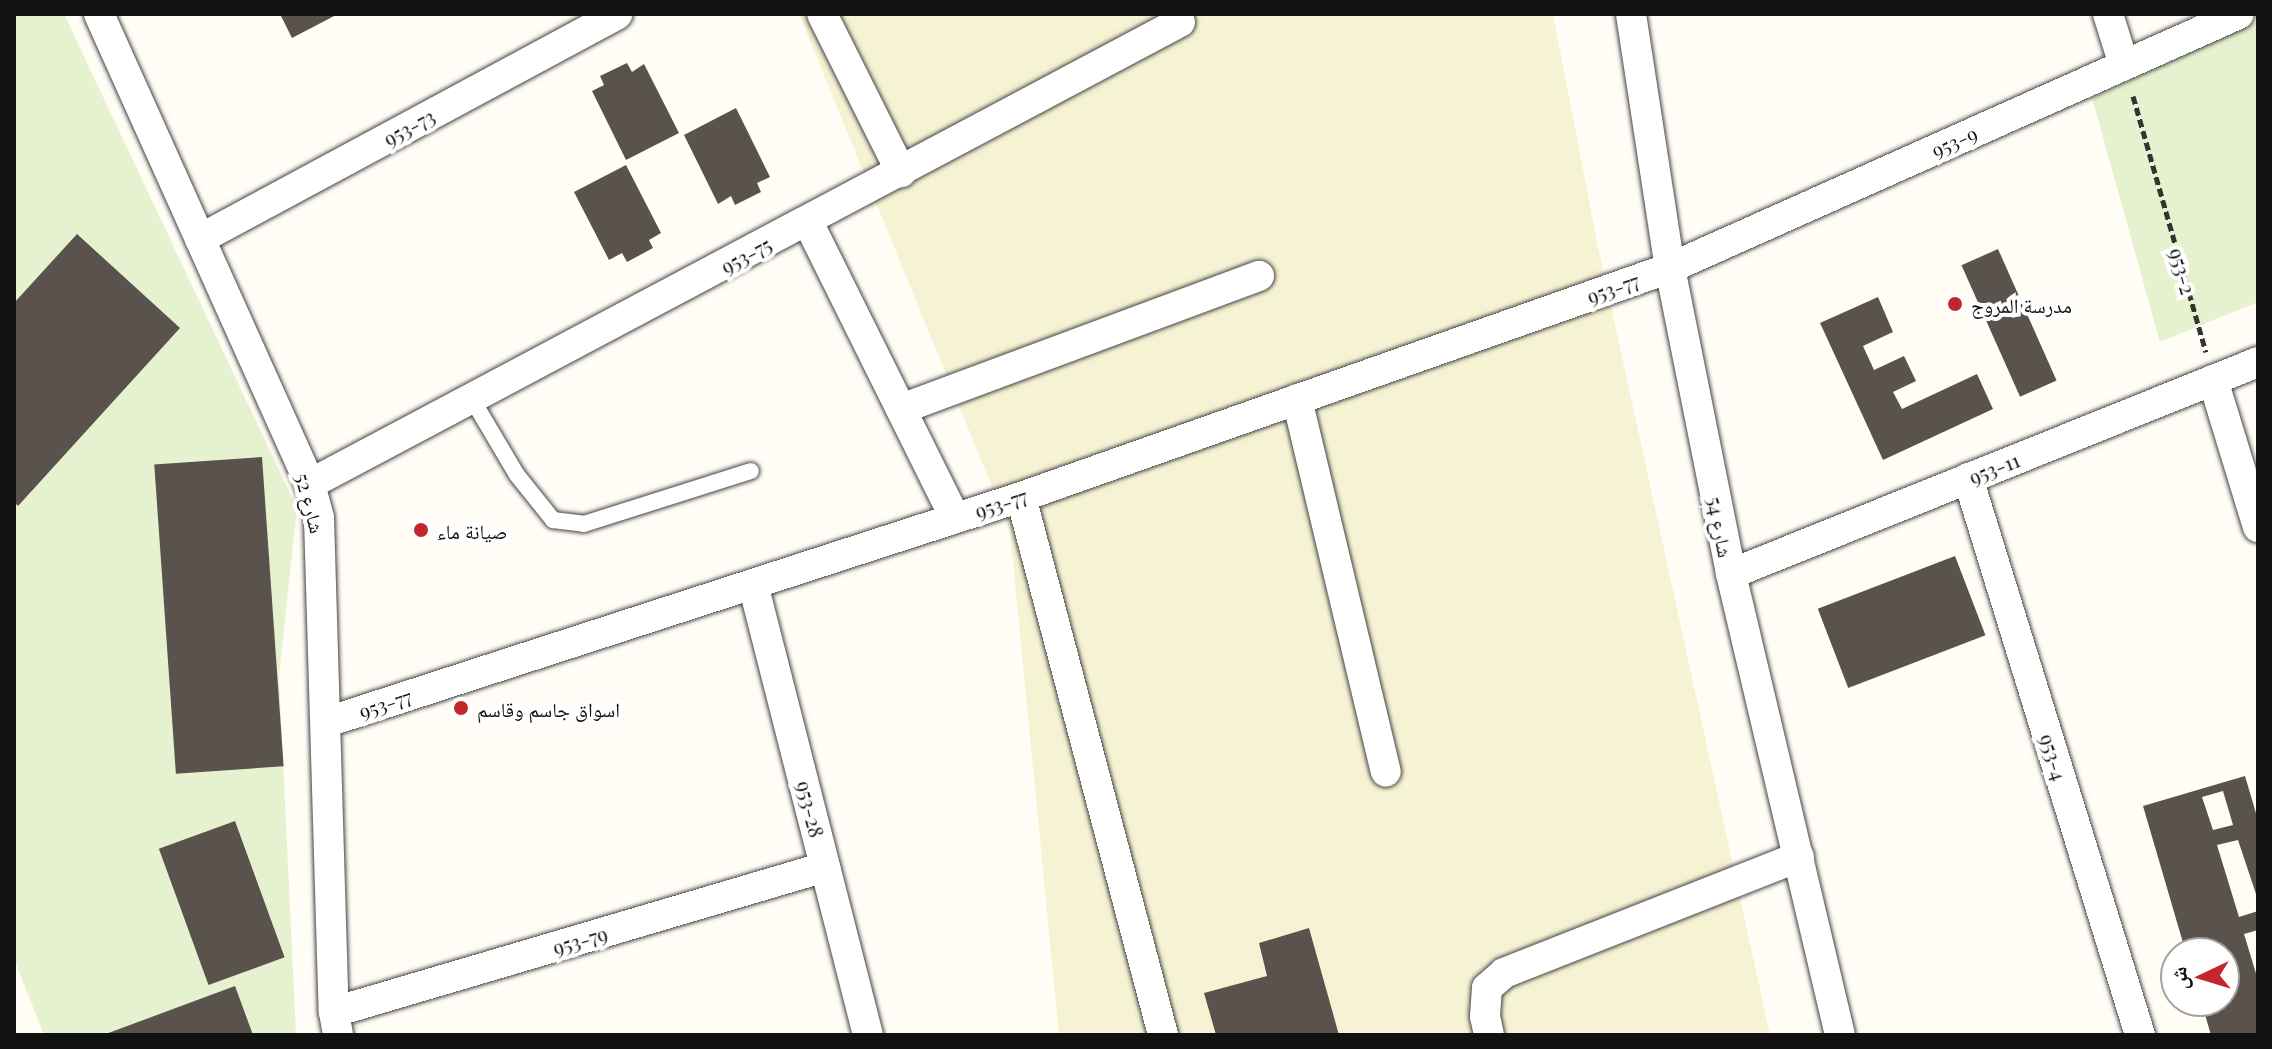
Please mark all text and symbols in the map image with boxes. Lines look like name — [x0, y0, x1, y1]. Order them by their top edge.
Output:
street label: 953-73 — [379, 104, 439, 150]
street label: 953-9 — [1927, 120, 1981, 162]
street label: 953-75 — [717, 232, 775, 278]
street label: 953-2 — [2165, 245, 2201, 297]
street label: 953-77 — [1584, 268, 1642, 308]
place label: مدرسة المروج — [1971, 292, 2072, 316]
marker: مدرسة المروج — [1946, 295, 1964, 313]
street label: 953-11 — [1965, 447, 2023, 489]
street label: شارع 52 — [292, 470, 330, 536]
street label: 953-77 — [972, 483, 1030, 523]
street label: شارع 54 — [1703, 495, 1739, 559]
place label: صيانة ماء — [437, 518, 507, 542]
marker: صيانة ماء — [412, 521, 430, 539]
street label: 953-77 — [356, 683, 414, 723]
place label: اسواق جاسم وقاسم — [477, 696, 620, 720]
marker: اسواق جاسم وقاسم — [452, 699, 470, 717]
street label: 953-4 — [2036, 731, 2072, 783]
street label: 953-28 — [792, 778, 830, 840]
street label: 953-79 — [550, 921, 610, 959]
north arrow — [2160, 937, 2240, 1017]
text: ش — [2162, 966, 2194, 991]

